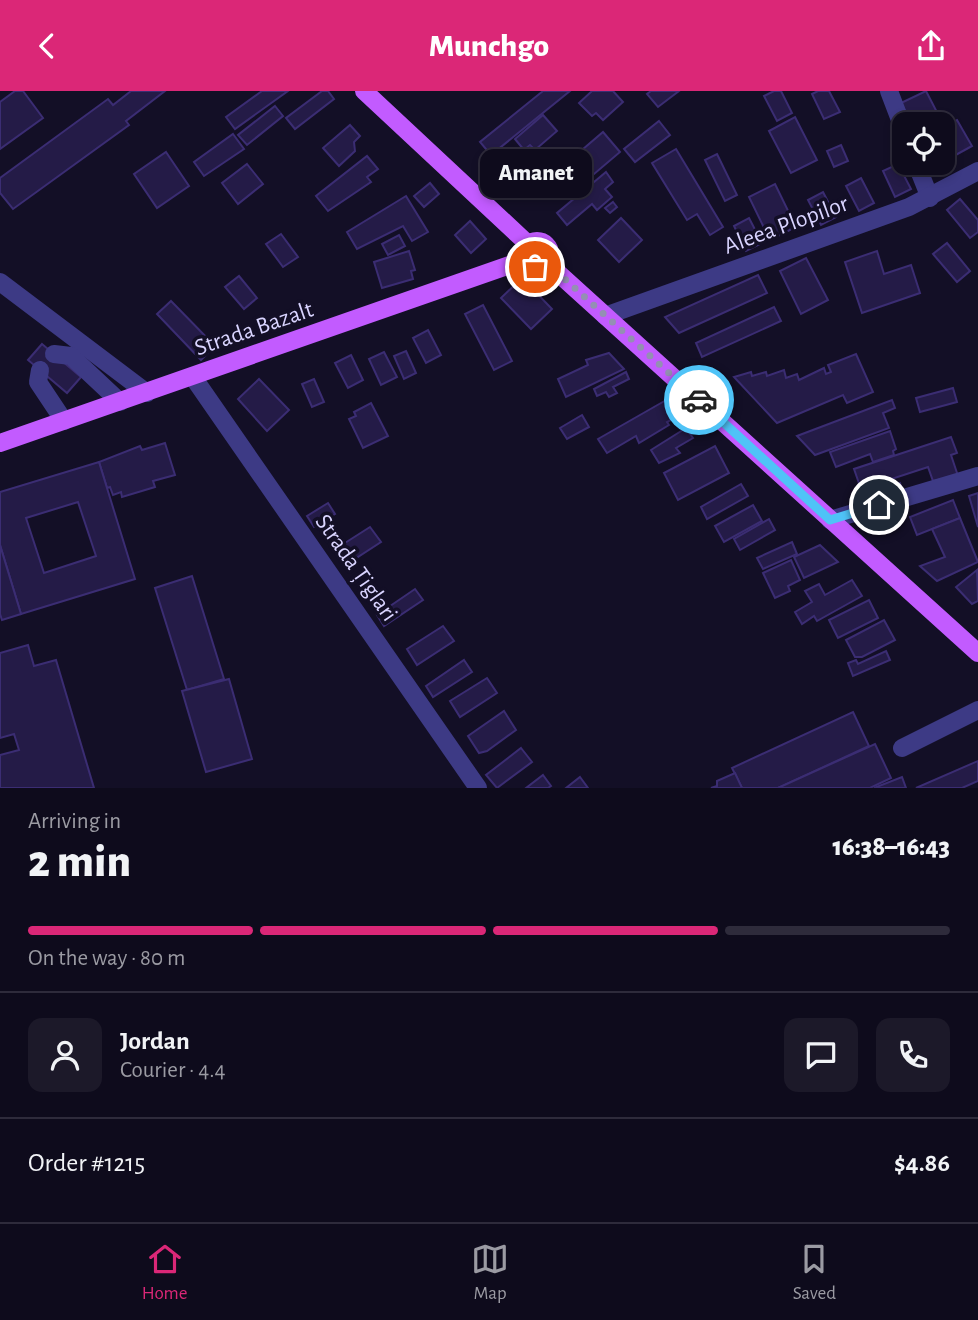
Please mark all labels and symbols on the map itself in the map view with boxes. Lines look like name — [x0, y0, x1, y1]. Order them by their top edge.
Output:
callout: Amanet — [479, 148, 591, 197]
street label: Aleea Plopilor — [721, 191, 852, 259]
pin — [505, 237, 565, 297]
street label: Strada Bazalt — [192, 297, 317, 360]
courier — [664, 365, 734, 435]
pin — [849, 475, 909, 535]
street label: Strada Țiglari — [310, 510, 402, 627]

